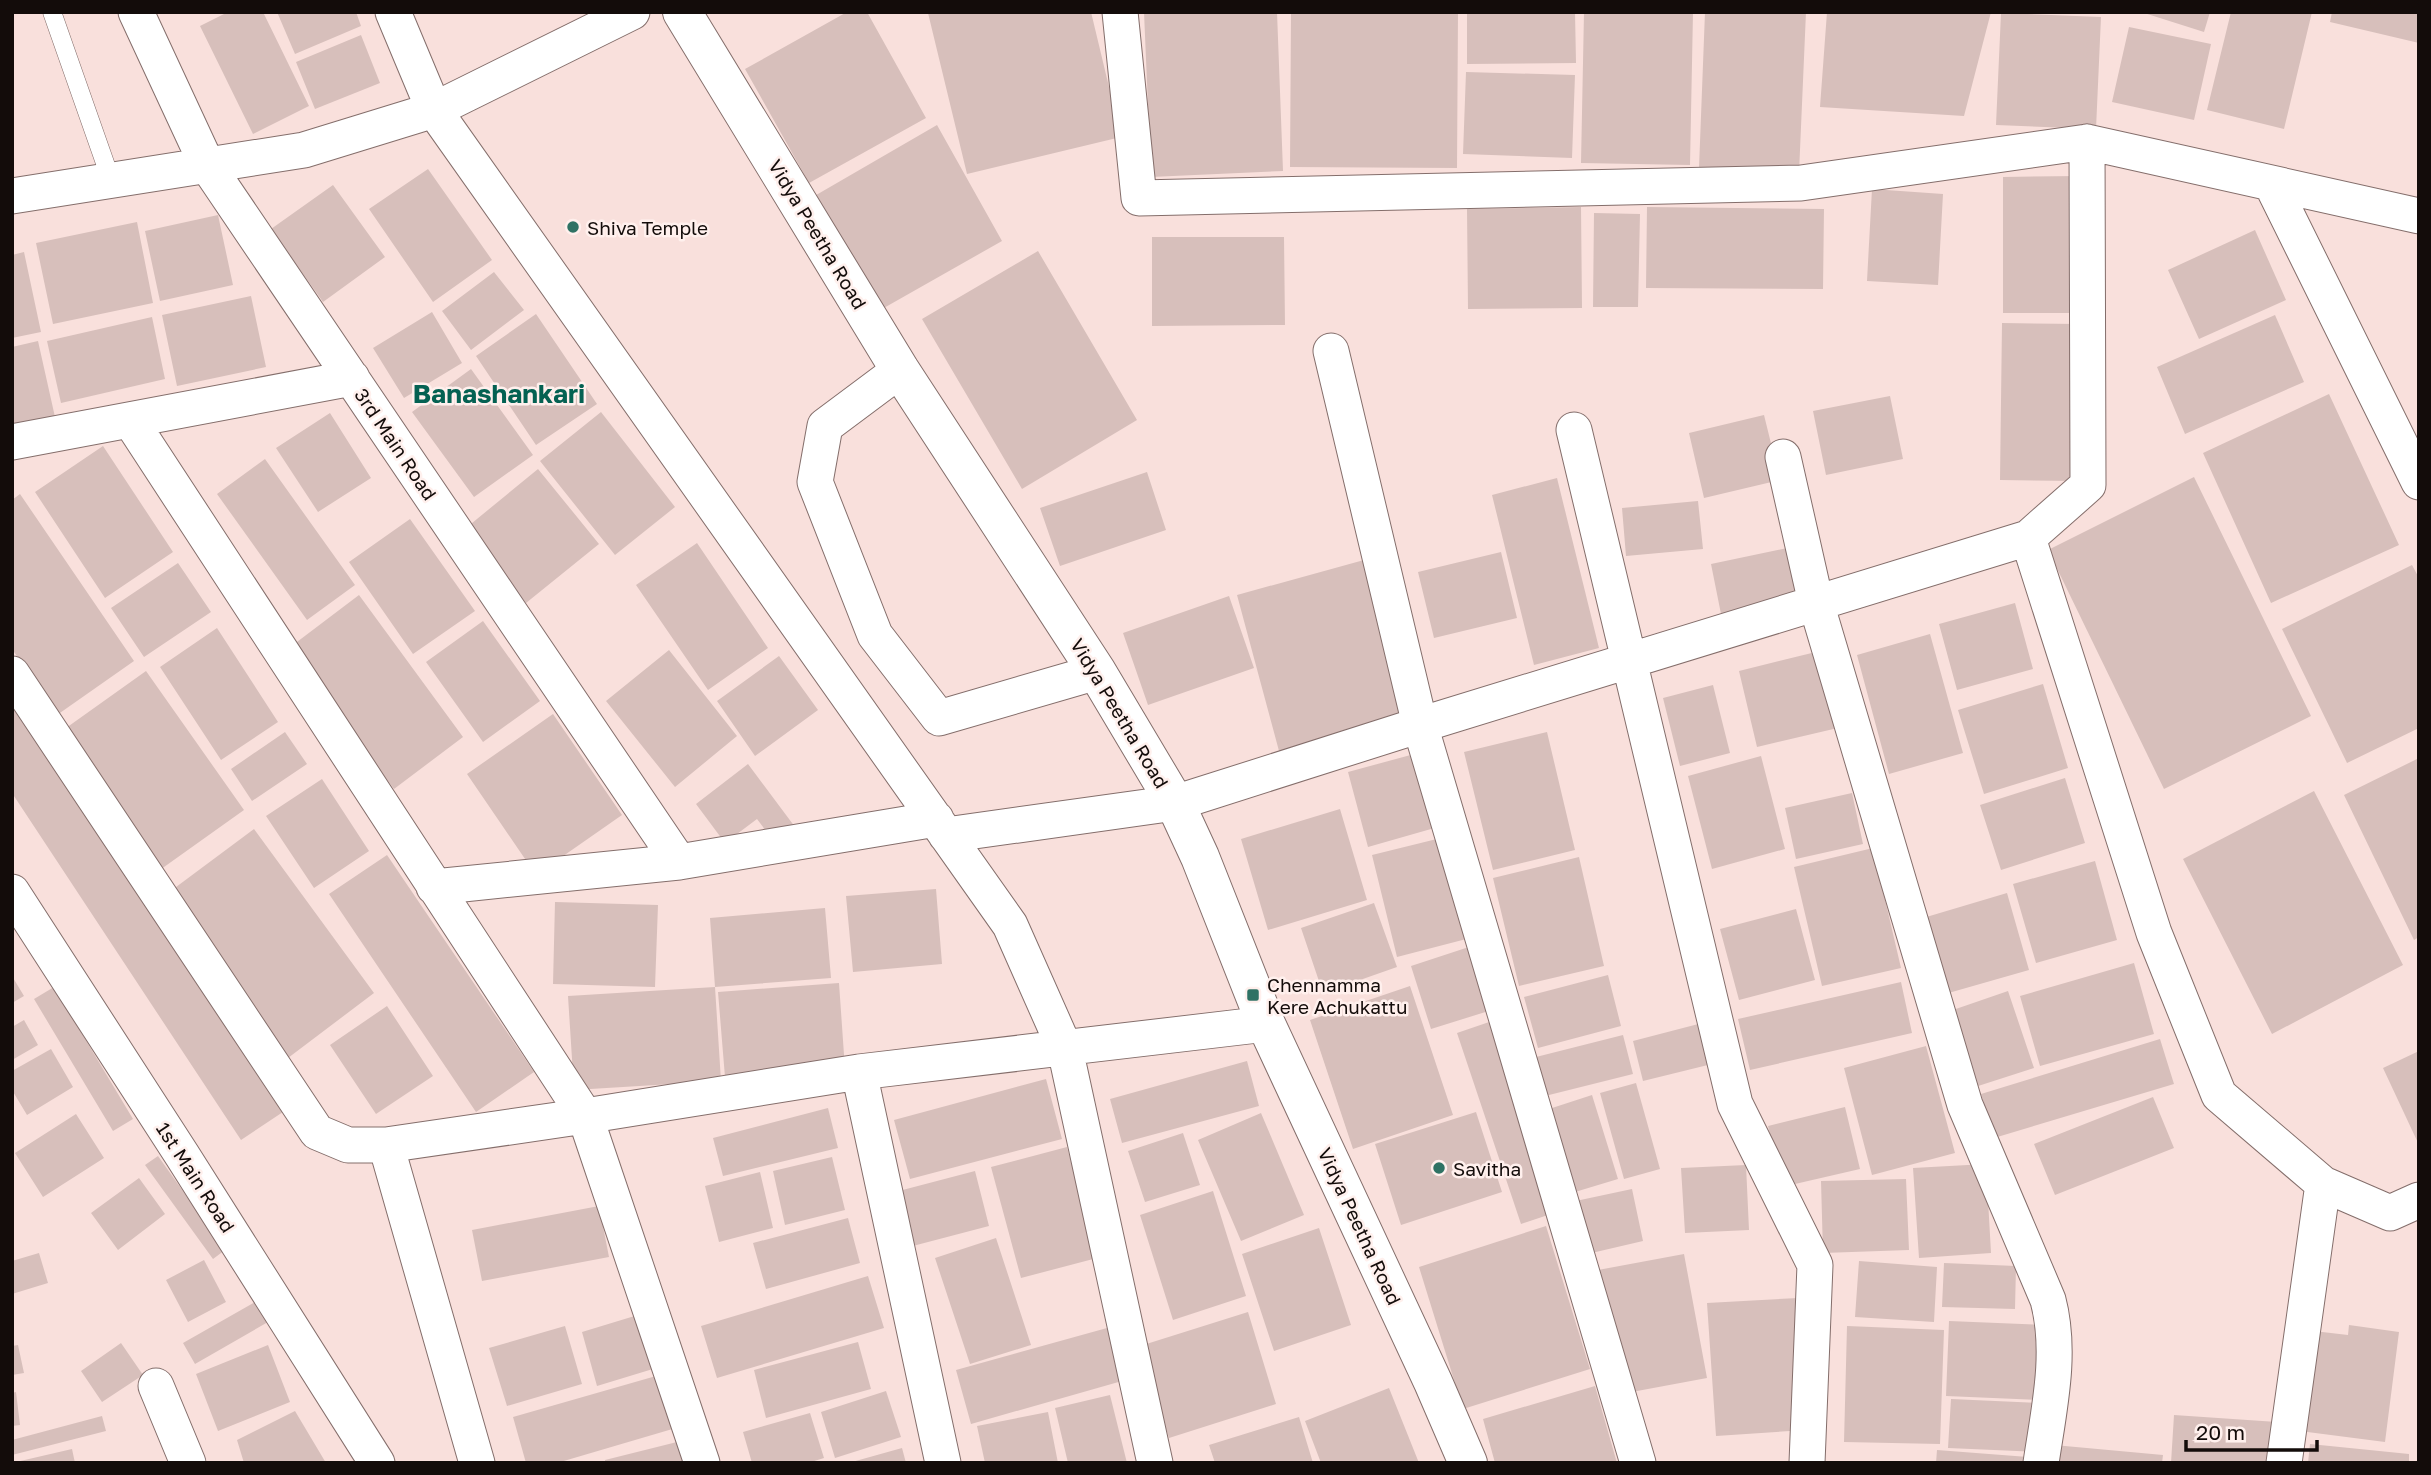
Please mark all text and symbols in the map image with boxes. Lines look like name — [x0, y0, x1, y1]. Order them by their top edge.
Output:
street label: Vidya Peetha Road — [764, 155, 872, 313]
place label: Shiva Temple — [587, 216, 708, 239]
marker: Shiva Temple — [565, 219, 581, 235]
district label: Banashankari — [413, 378, 585, 409]
street label: 3rd Main Road — [350, 384, 442, 504]
street label: Vidya Peetha Road — [1066, 634, 1174, 792]
place label: Chennamma Kere Achukattu — [1267, 973, 1407, 1018]
marker: Chennamma Kere Achukattu — [1245, 987, 1261, 1003]
street label: 1st Main Road — [152, 1118, 240, 1236]
street label: Vidya Peetha Road — [1314, 1144, 1406, 1308]
place label: Savitha — [1453, 1157, 1521, 1180]
marker: Savitha — [1431, 1160, 1447, 1176]
scale bar — [2186, 1408, 2317, 1452]
text: 20 m — [2196, 1419, 2245, 1445]

